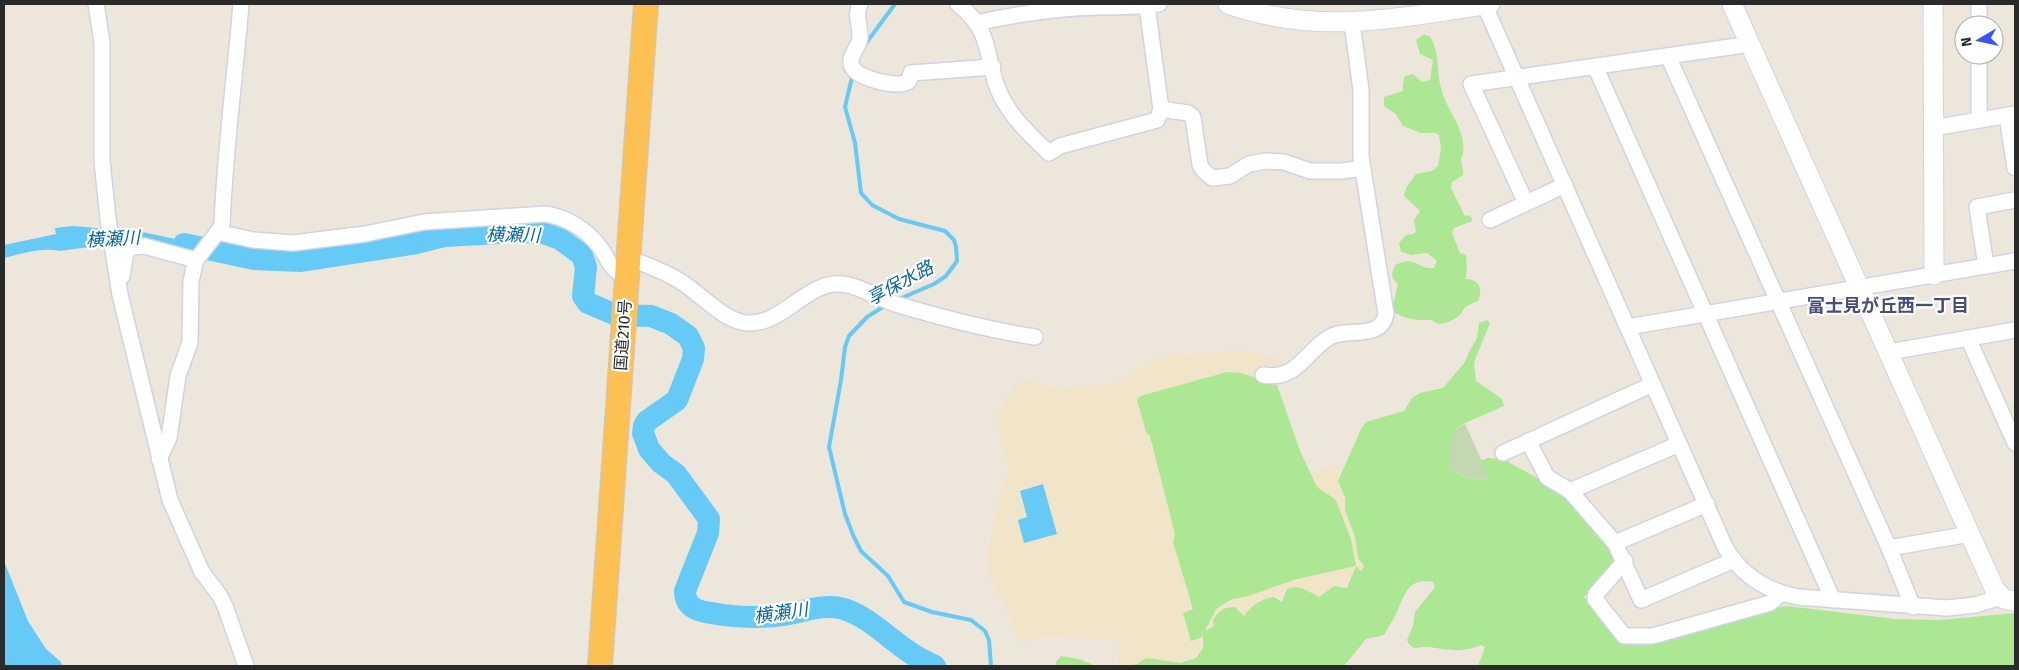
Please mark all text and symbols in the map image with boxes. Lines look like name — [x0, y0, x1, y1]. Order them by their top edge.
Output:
north arrow — [1954, 15, 2004, 65]
text: N — [1958, 36, 1976, 48]
water label: 横瀬川 — [486, 224, 542, 247]
water label: 横瀬川 — [85, 226, 143, 251]
water label: 享保水路 — [863, 255, 939, 310]
district label: 富士見が丘西一丁目 — [1807, 295, 1969, 317]
street label: 国道210号 — [611, 299, 635, 371]
water label: 横瀬川 — [753, 598, 811, 628]

